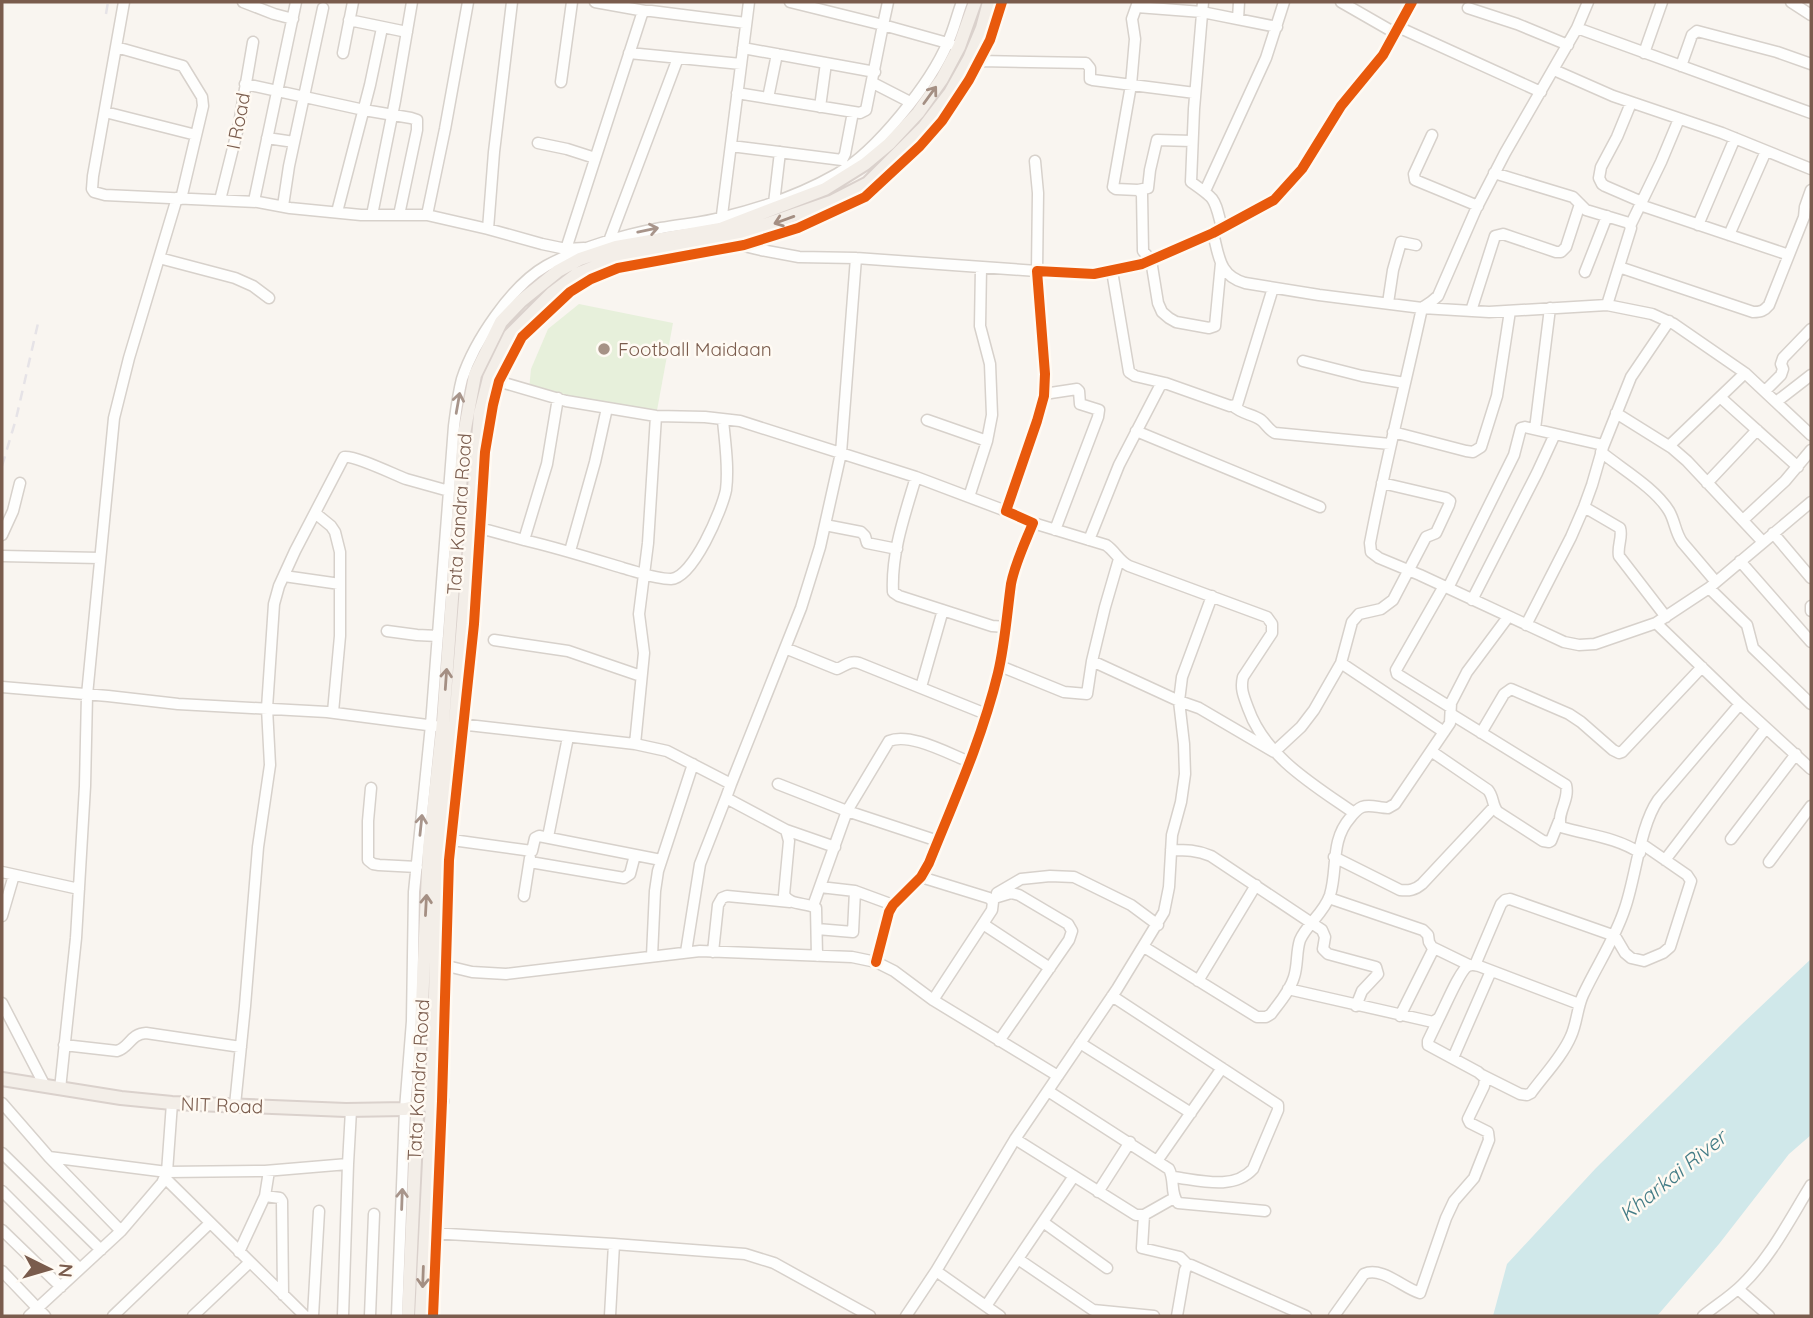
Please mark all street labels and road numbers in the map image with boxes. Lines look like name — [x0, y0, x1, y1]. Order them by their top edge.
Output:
street label: I Road — [221, 91, 255, 151]
street label: Tata Kandra Road — [441, 432, 477, 596]
street label: Tata Kandra Road — [402, 998, 434, 1162]
street label: NIT Road — [180, 1092, 264, 1118]

